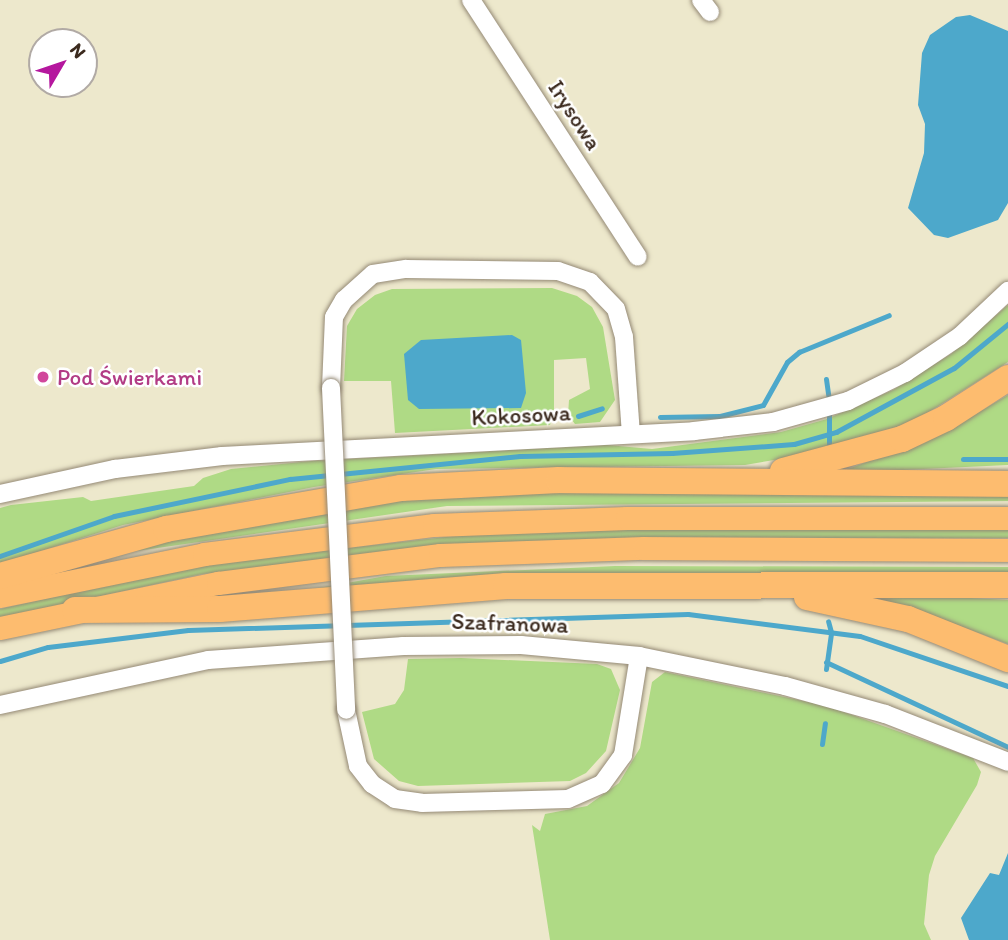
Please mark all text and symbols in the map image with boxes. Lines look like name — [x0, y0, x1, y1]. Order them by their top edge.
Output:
north arrow — [28, 28, 98, 98]
text: N — [65, 39, 91, 63]
street label: Irysowa — [542, 75, 608, 155]
place label: Pod Świerkami — [57, 363, 202, 391]
marker: Pod Świerkami — [35, 369, 51, 385]
street label: Kokosowa — [471, 399, 571, 431]
street label: Szafranowa — [451, 607, 569, 639]

